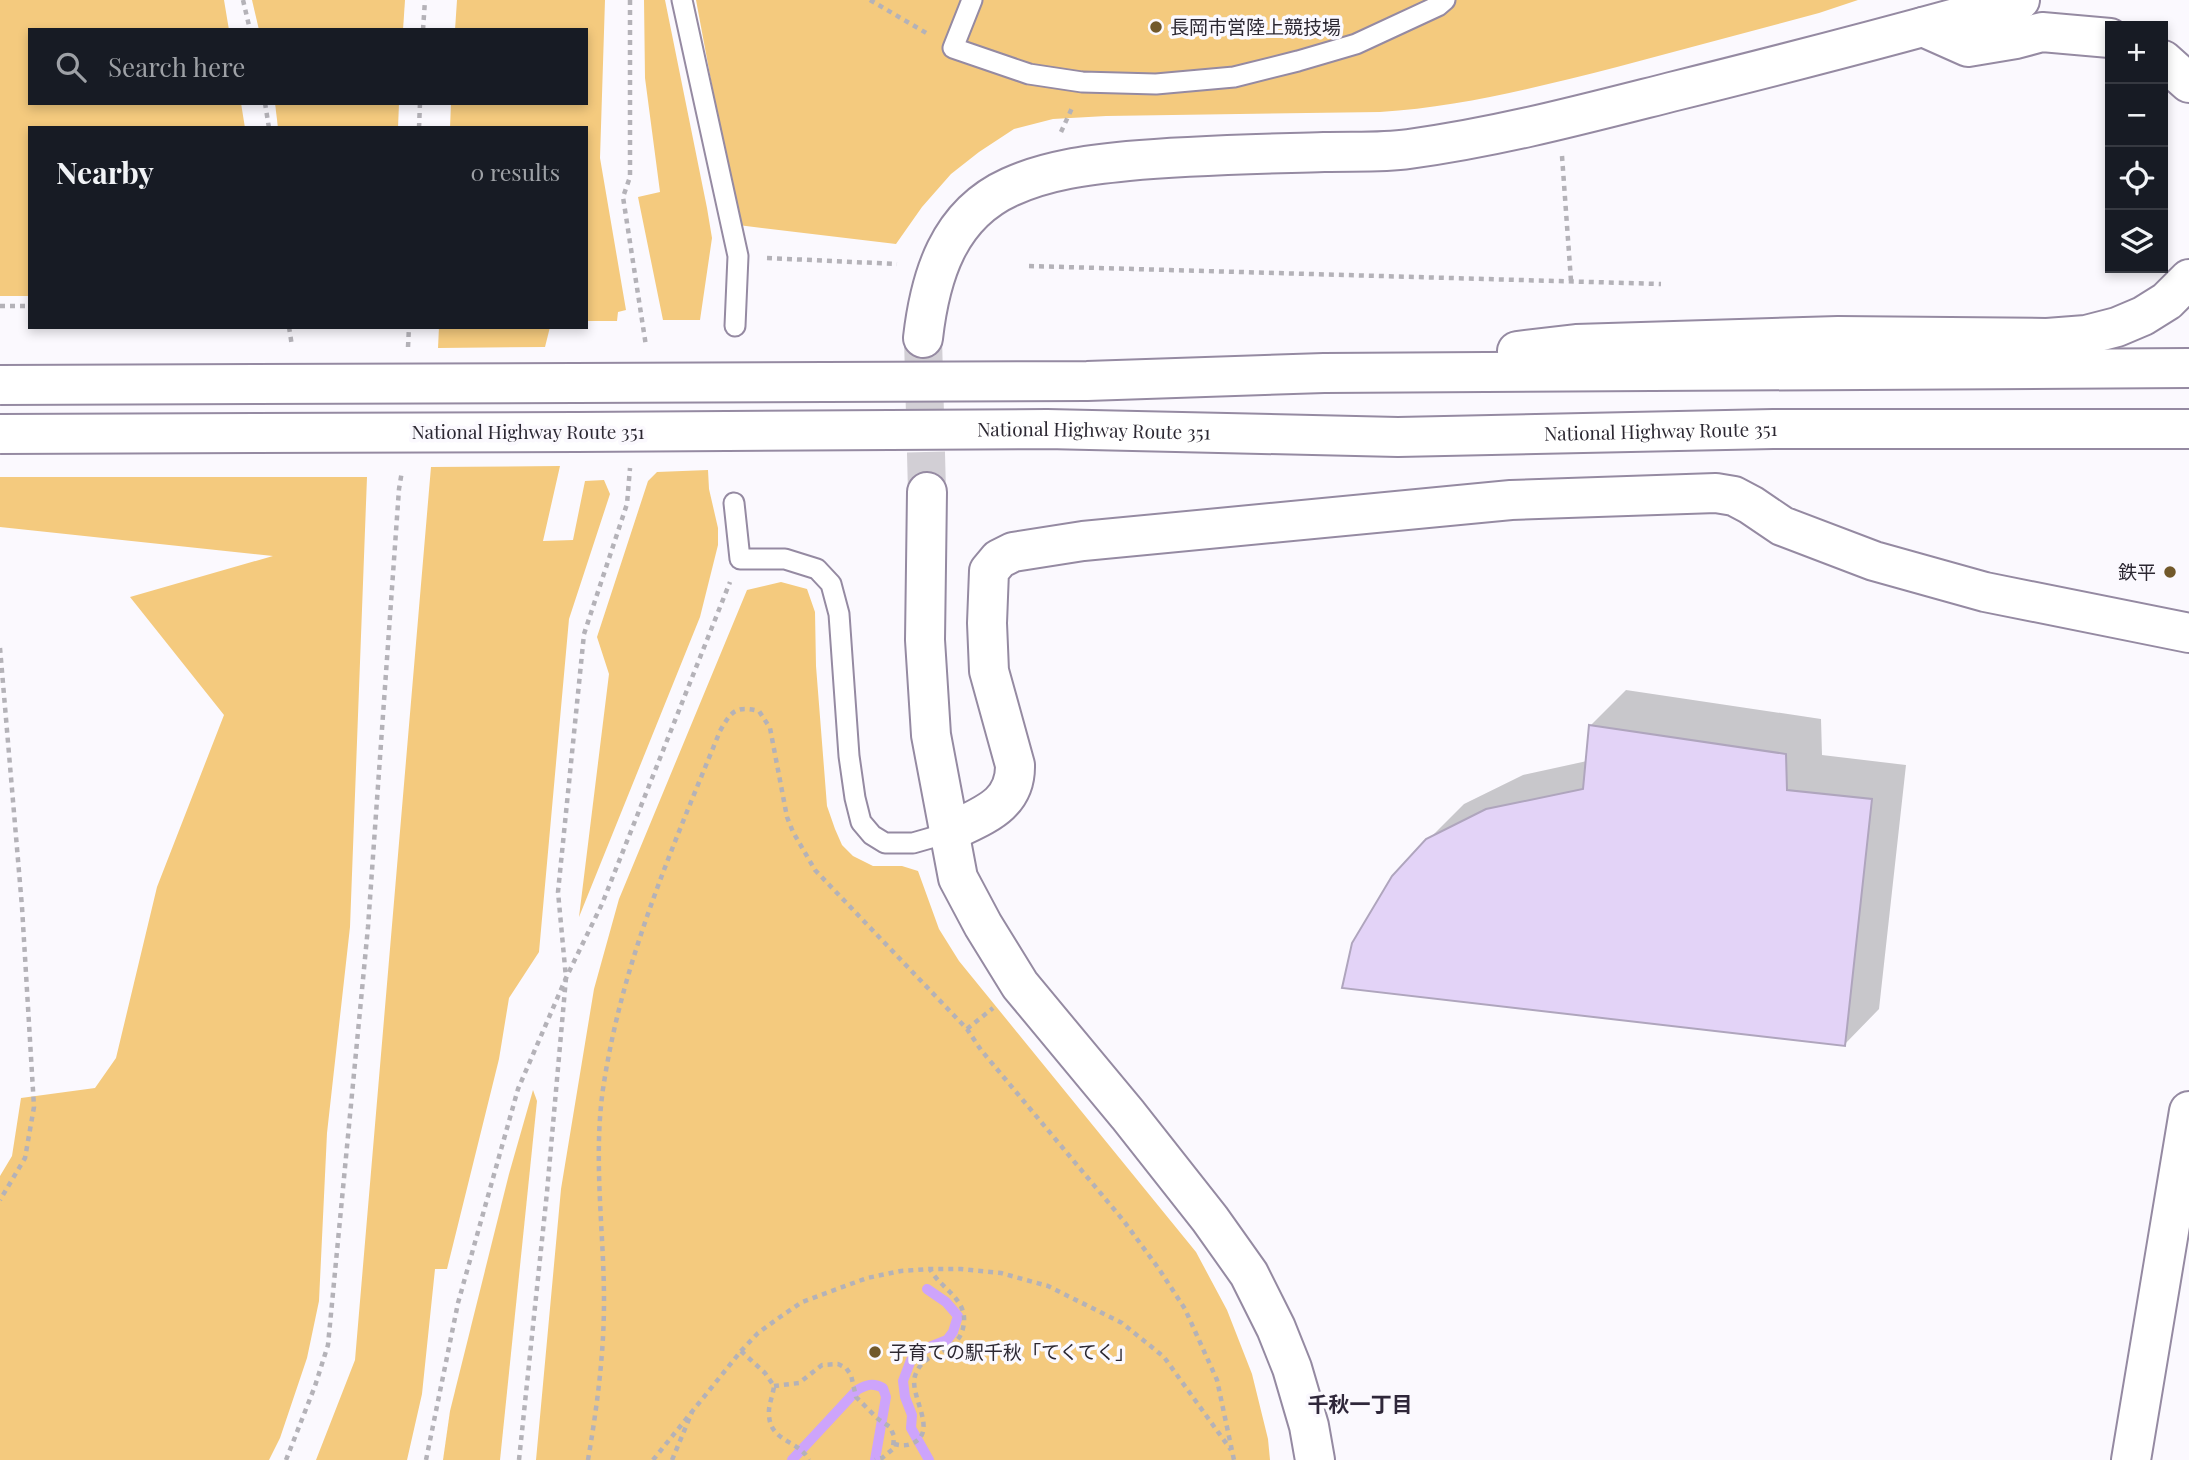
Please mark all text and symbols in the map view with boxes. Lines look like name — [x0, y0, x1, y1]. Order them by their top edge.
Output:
place label: 長岡市営陸上競技場 — [1170, 13, 1341, 39]
marker: 長岡市営陸上競技場 — [1148, 19, 1164, 35]
map controls — [2105, 21, 2168, 273]
button: + — [2105, 21, 2168, 84]
search box — [28, 28, 588, 105]
icon: search — [52, 48, 90, 86]
text: Search here — [108, 49, 245, 84]
button: − — [2105, 84, 2168, 147]
button: locate — [2105, 147, 2168, 210]
text: Nearby — [56, 152, 154, 192]
text: 0 results — [470, 156, 560, 187]
button: layers — [2105, 210, 2168, 273]
street label: National Highway Route 351 — [977, 415, 1211, 445]
street label: National Highway Route 351 — [1544, 415, 1777, 446]
street label: National Highway Route 351 — [411, 418, 645, 444]
place label: 鉄平 — [2118, 558, 2156, 584]
marker: 鉄平 — [2162, 564, 2178, 580]
place label: 子育ての駅千秋「てくてく」 — [889, 1338, 1134, 1364]
marker: 子育ての駅千秋「てくてく」 — [867, 1344, 883, 1360]
district label: 千秋一丁目 — [1308, 1389, 1413, 1417]

